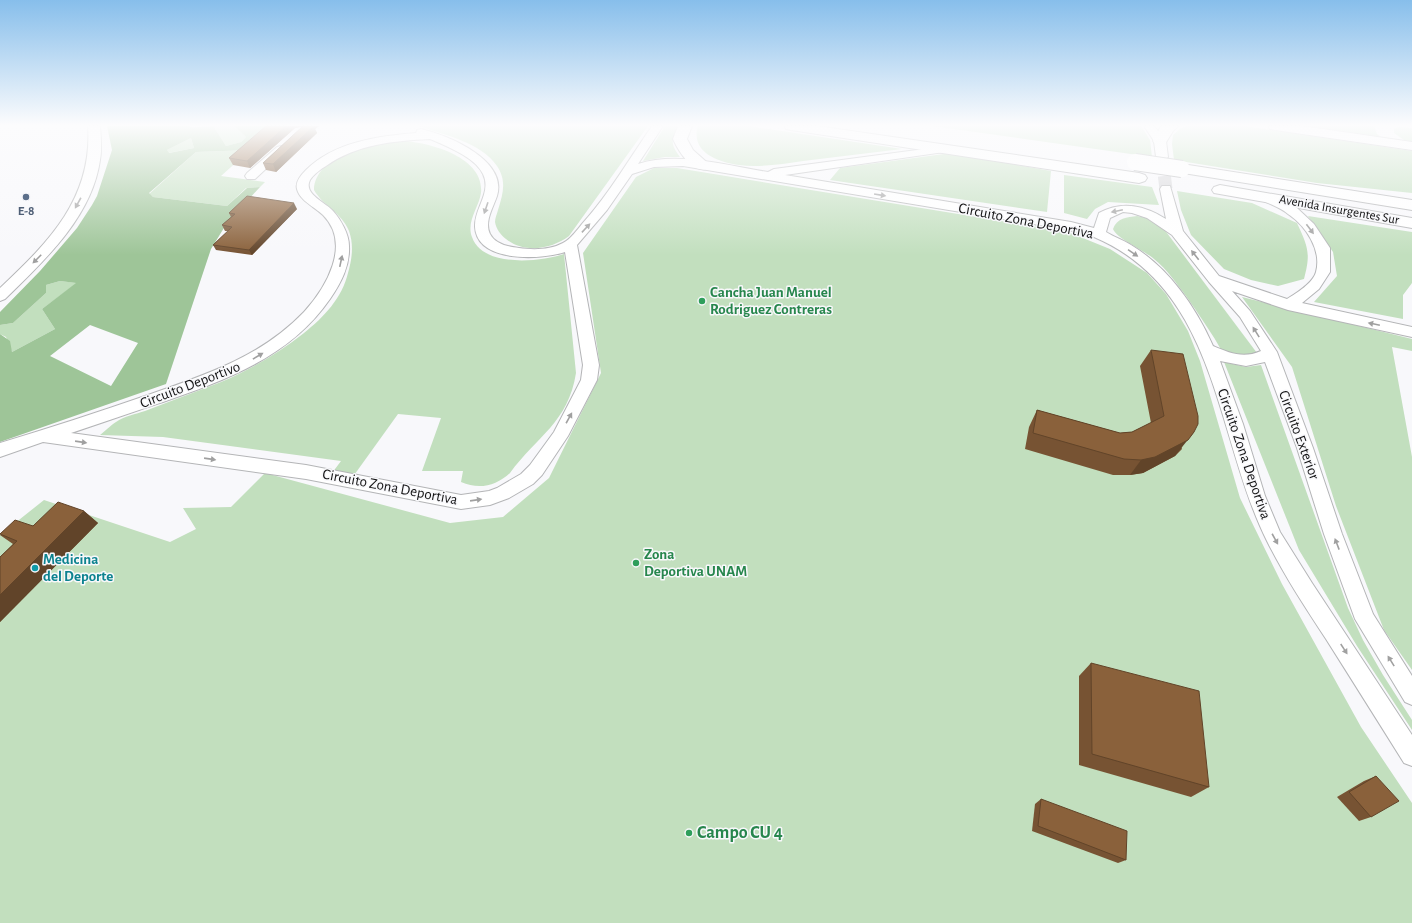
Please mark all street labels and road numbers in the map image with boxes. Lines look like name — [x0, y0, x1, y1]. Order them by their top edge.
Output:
street label: Avenida Insurgentes Sur — [1278, 193, 1401, 227]
street label: Circuito Zona Deportiva — [957, 201, 1095, 241]
street label: Circuito Deportivo — [138, 359, 242, 411]
street label: Circuito Zona Deportiva — [1215, 387, 1273, 521]
street label: Circuito Exterior — [1276, 388, 1322, 482]
street label: Circuito Zona Deportiva — [321, 467, 459, 507]

